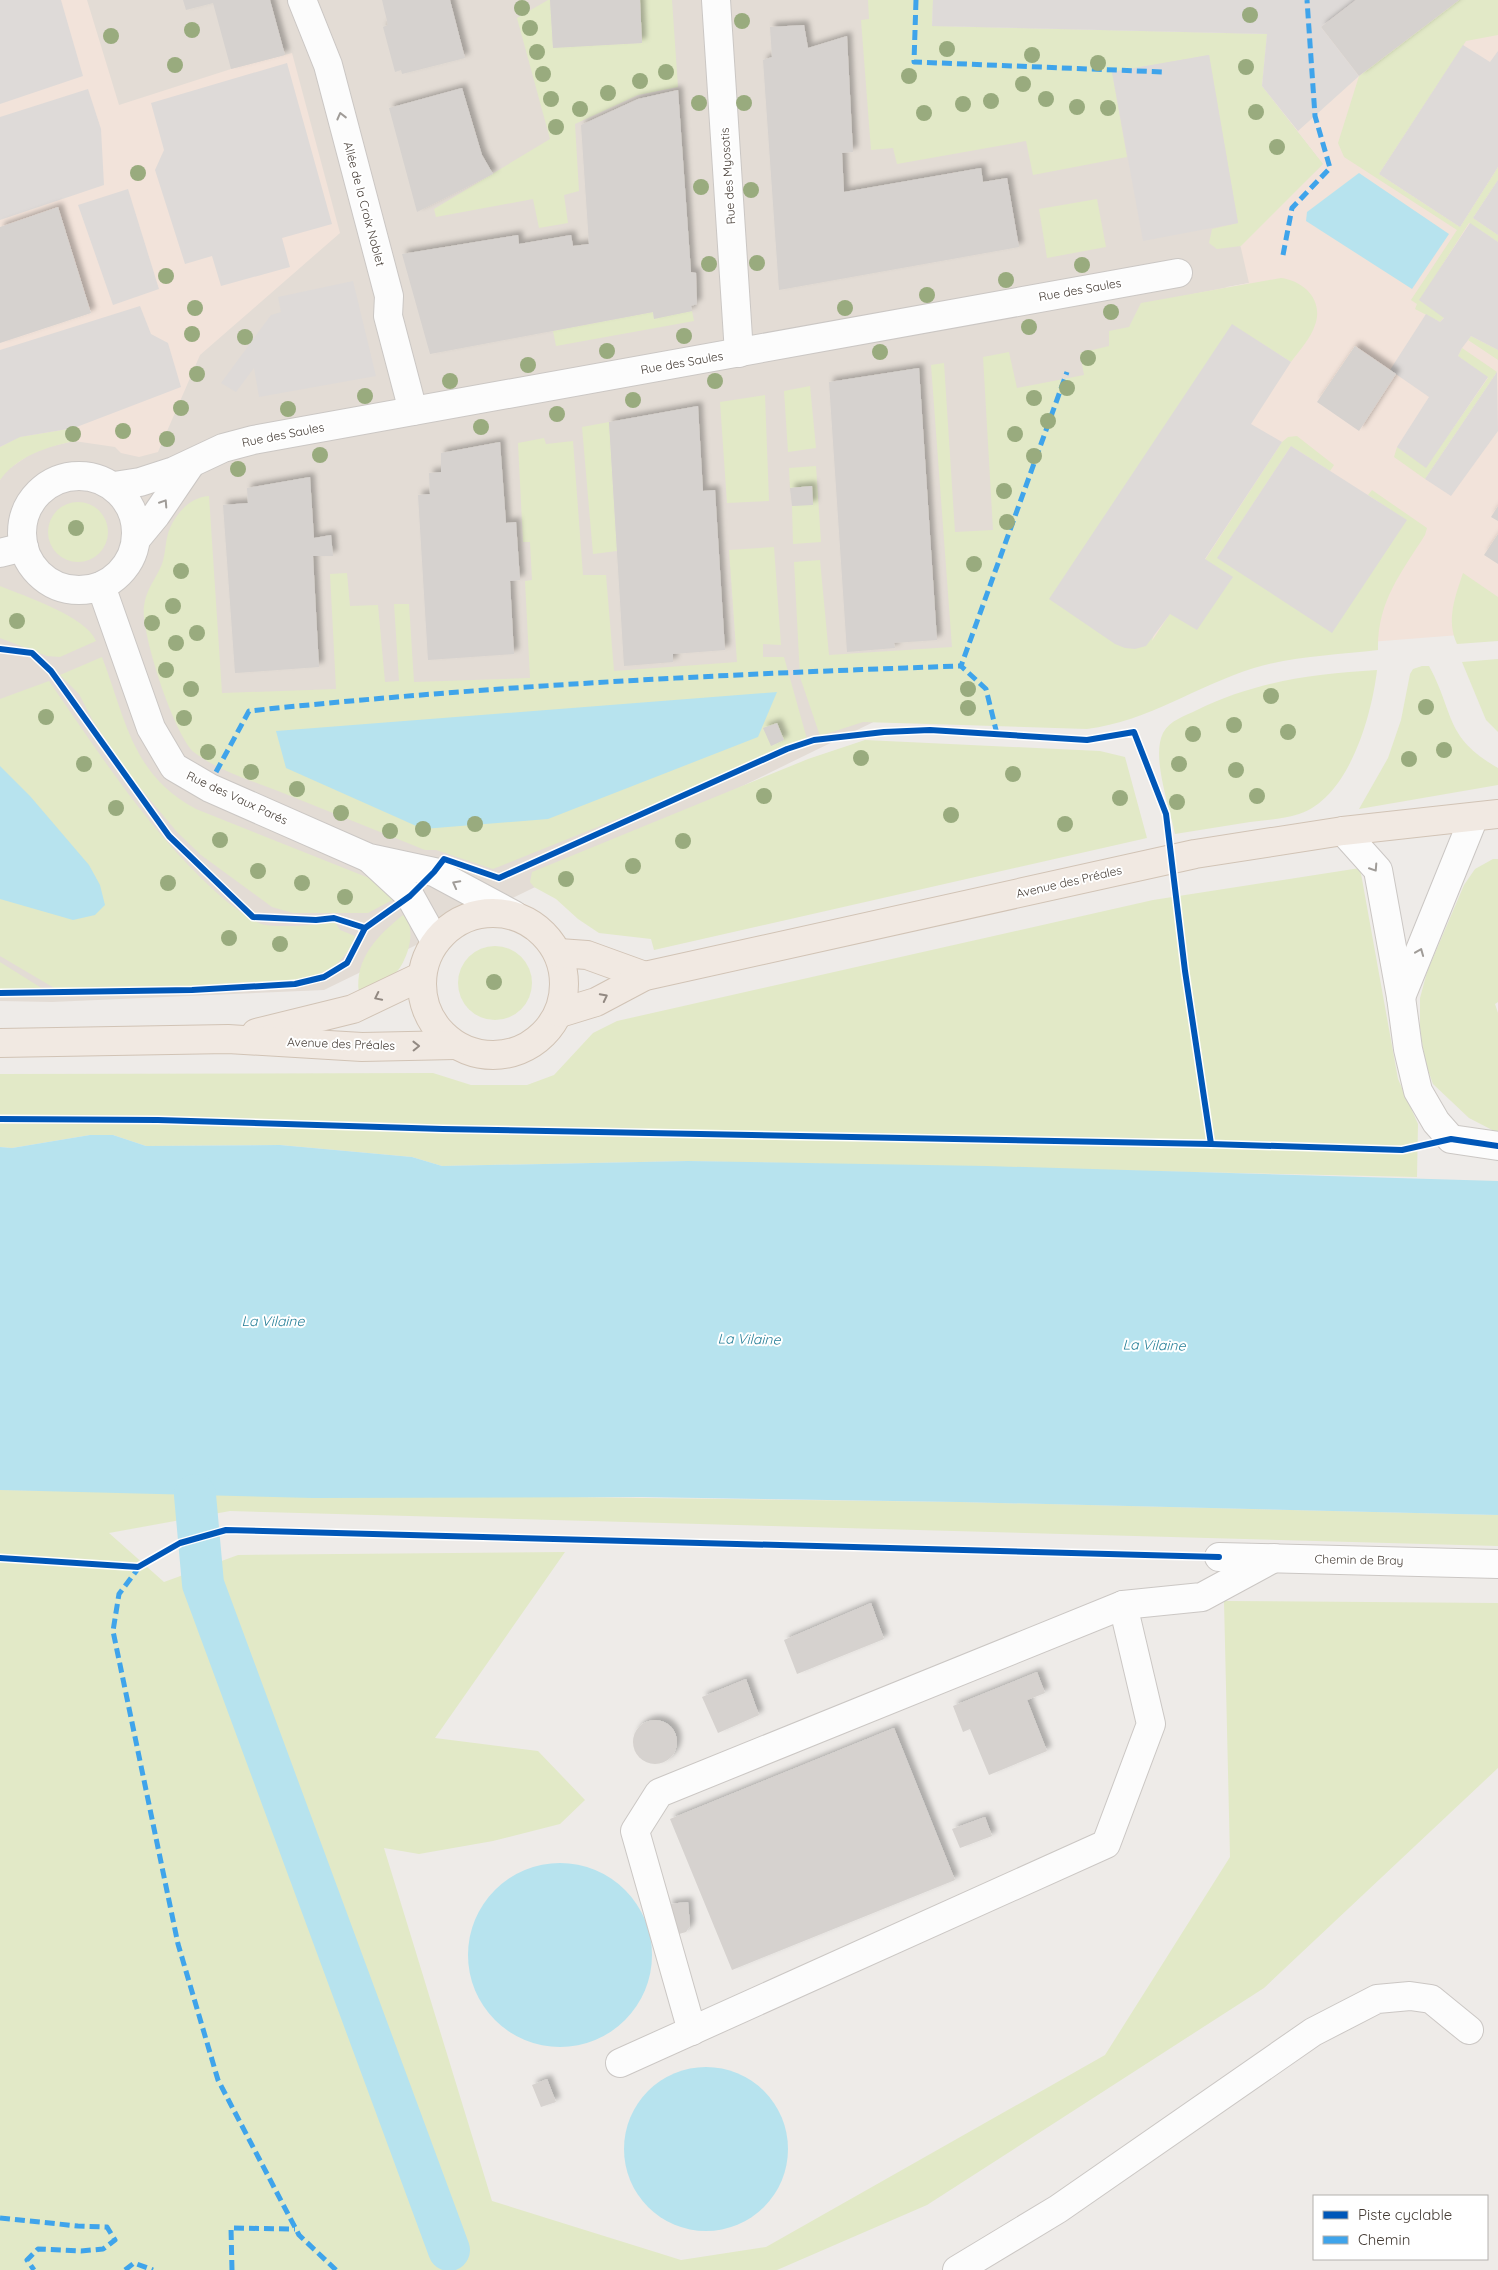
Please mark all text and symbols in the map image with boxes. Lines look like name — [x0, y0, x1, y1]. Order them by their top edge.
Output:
one-way arrow — [336, 111, 347, 120]
street label: Rue des Myosotis — [717, 127, 738, 225]
street label: Allée de la Croix Noblet — [341, 140, 388, 268]
street label: Rue des Saules — [1037, 275, 1123, 304]
street label: Rue des Saules — [639, 348, 725, 377]
street label: Rue des Saules — [240, 419, 326, 450]
one-way arrow — [158, 499, 168, 508]
street label: Rue des Vaux Parés — [184, 768, 290, 828]
street label: Avenue des Préales — [1015, 862, 1124, 901]
one-way arrow — [1368, 862, 1377, 872]
one-way arrow — [452, 880, 461, 890]
one-way arrow — [1413, 948, 1424, 957]
one-way arrow — [374, 991, 383, 1001]
one-way arrow — [598, 993, 607, 1003]
street label: Avenue des Préales — [287, 1034, 396, 1053]
one-way arrow — [412, 1041, 420, 1051]
water label: La Vilaine — [242, 1312, 305, 1330]
water label: La Vilaine — [717, 1329, 782, 1349]
water label: La Vilaine — [1122, 1335, 1187, 1355]
street label: Chemin de Bray — [1314, 1551, 1404, 1568]
legend — [1313, 2195, 1488, 2260]
text: Piste cyclable — [1358, 2205, 1452, 2224]
text: Chemin — [1358, 2230, 1410, 2249]

